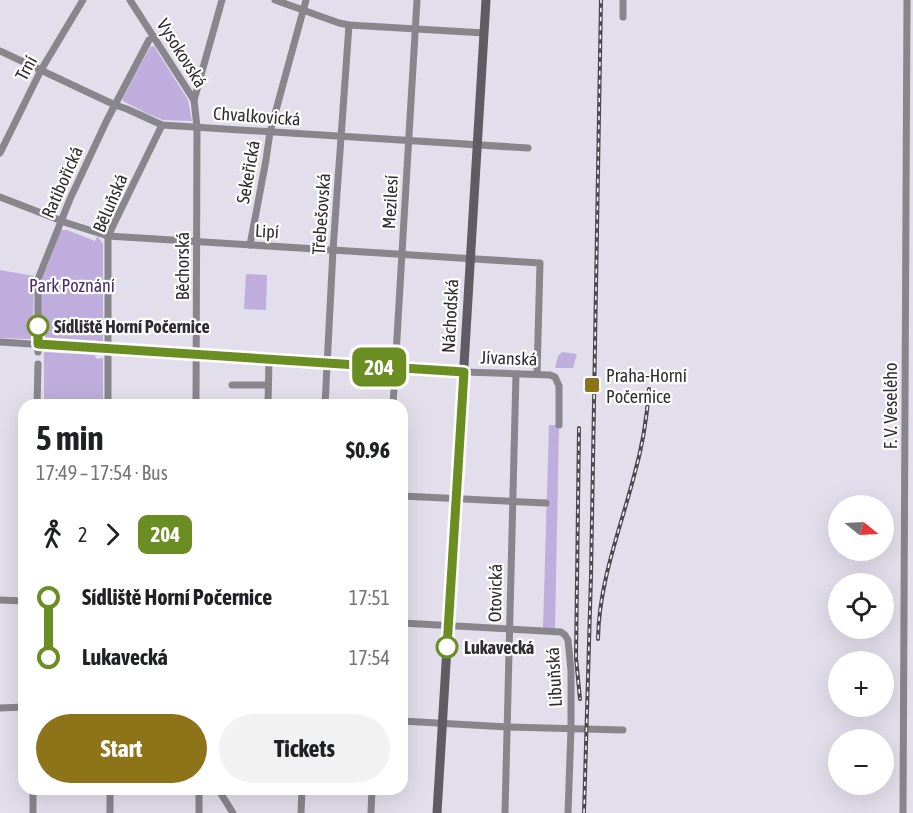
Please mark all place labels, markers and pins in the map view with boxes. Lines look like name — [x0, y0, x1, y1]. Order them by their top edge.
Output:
marker: Sídliště Horní Počernice — [27, 315, 49, 337]
place label: Sídliště Horní Počernice — [54, 316, 210, 337]
place label: Praha-Horní Počernice — [606, 365, 687, 407]
marker: Praha-Horní Počernice — [583, 376, 601, 394]
marker: Lukavecká — [436, 636, 458, 658]
place label: Lukavecká — [464, 637, 534, 658]

